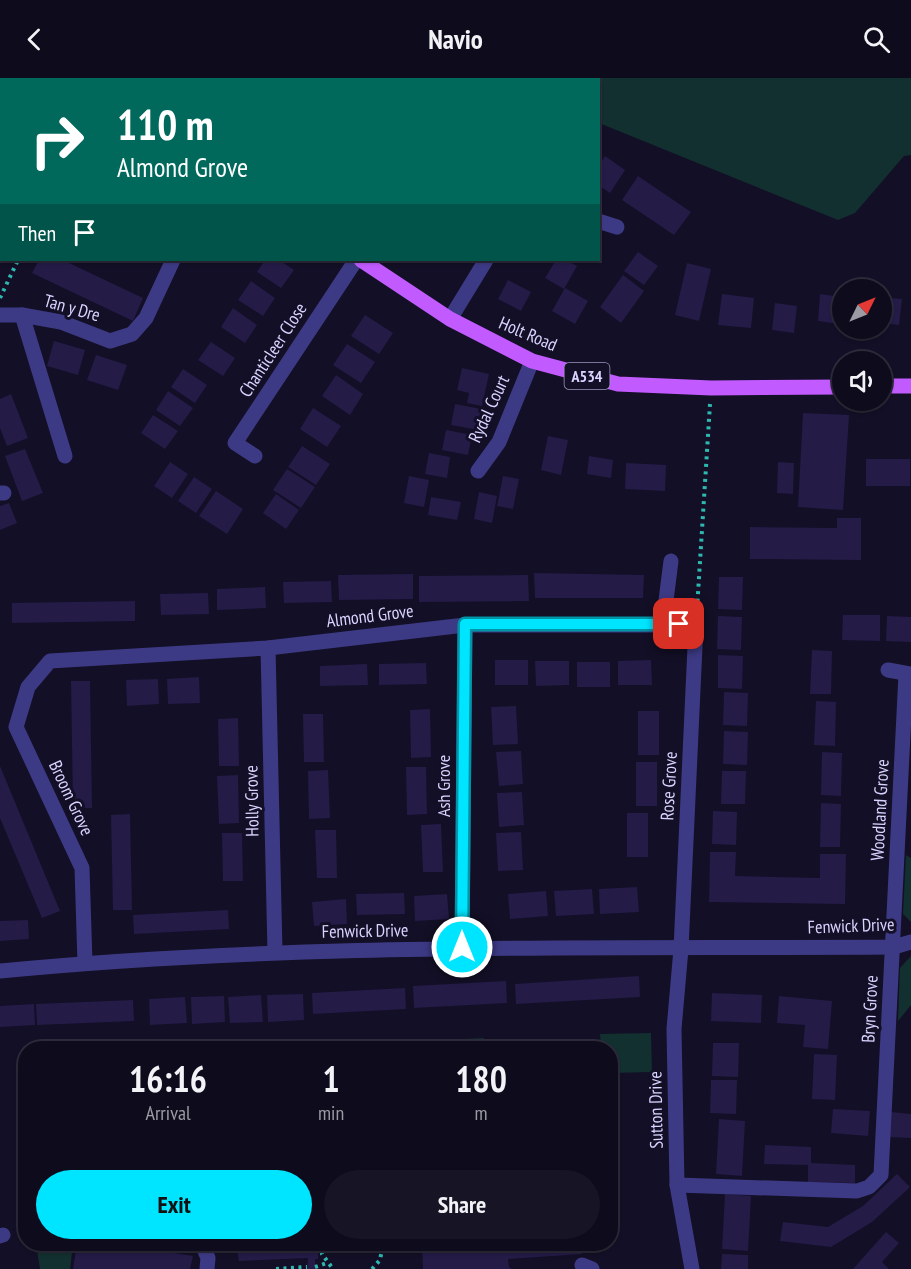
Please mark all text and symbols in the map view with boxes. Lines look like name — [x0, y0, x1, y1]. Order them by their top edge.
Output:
text: Navio — [428, 22, 483, 56]
icon: back — [18, 23, 51, 56]
icon: search — [860, 23, 893, 56]
text: 110 m — [117, 97, 214, 152]
icon: right — [18, 102, 96, 180]
text: Almond Grove — [117, 150, 248, 184]
icon: arrive — [68, 216, 101, 249]
text: Then — [18, 219, 56, 247]
north arrow — [832, 279, 892, 339]
map controls — [832, 279, 892, 411]
street label: Tan y Dre — [41, 289, 103, 326]
street label: Chanticleer Close — [234, 298, 312, 401]
street label: Holt Road — [496, 311, 561, 356]
button: sound — [832, 351, 892, 411]
road number: A534 — [564, 363, 610, 389]
street label: Rydal Court — [463, 371, 514, 446]
pin — [653, 598, 704, 649]
street label: Almond Grove — [325, 599, 415, 632]
icon: arrive — [662, 607, 695, 640]
street label: Rose Grove — [655, 751, 682, 821]
street label: Ash Grove — [432, 755, 455, 817]
street label: Broom Grove — [44, 757, 99, 839]
street label: Woodland Grove — [865, 759, 894, 861]
street label: Holly Grove — [239, 765, 264, 837]
street label: Fenwick Drive — [807, 912, 895, 939]
position arrow — [430, 915, 494, 979]
street label: Fenwick Drive — [321, 918, 409, 943]
street label: Bryn Grove — [856, 975, 883, 1043]
text: 16:16 — [129, 1055, 207, 1102]
text: 1 — [322, 1055, 340, 1102]
text: 180 — [455, 1055, 507, 1102]
street label: Sutton Drive — [643, 1071, 668, 1149]
text: Arrival — [145, 1100, 191, 1126]
text: min — [318, 1100, 344, 1126]
text: m — [475, 1100, 488, 1126]
button: Exit — [36, 1170, 312, 1239]
button: Share — [324, 1170, 600, 1239]

